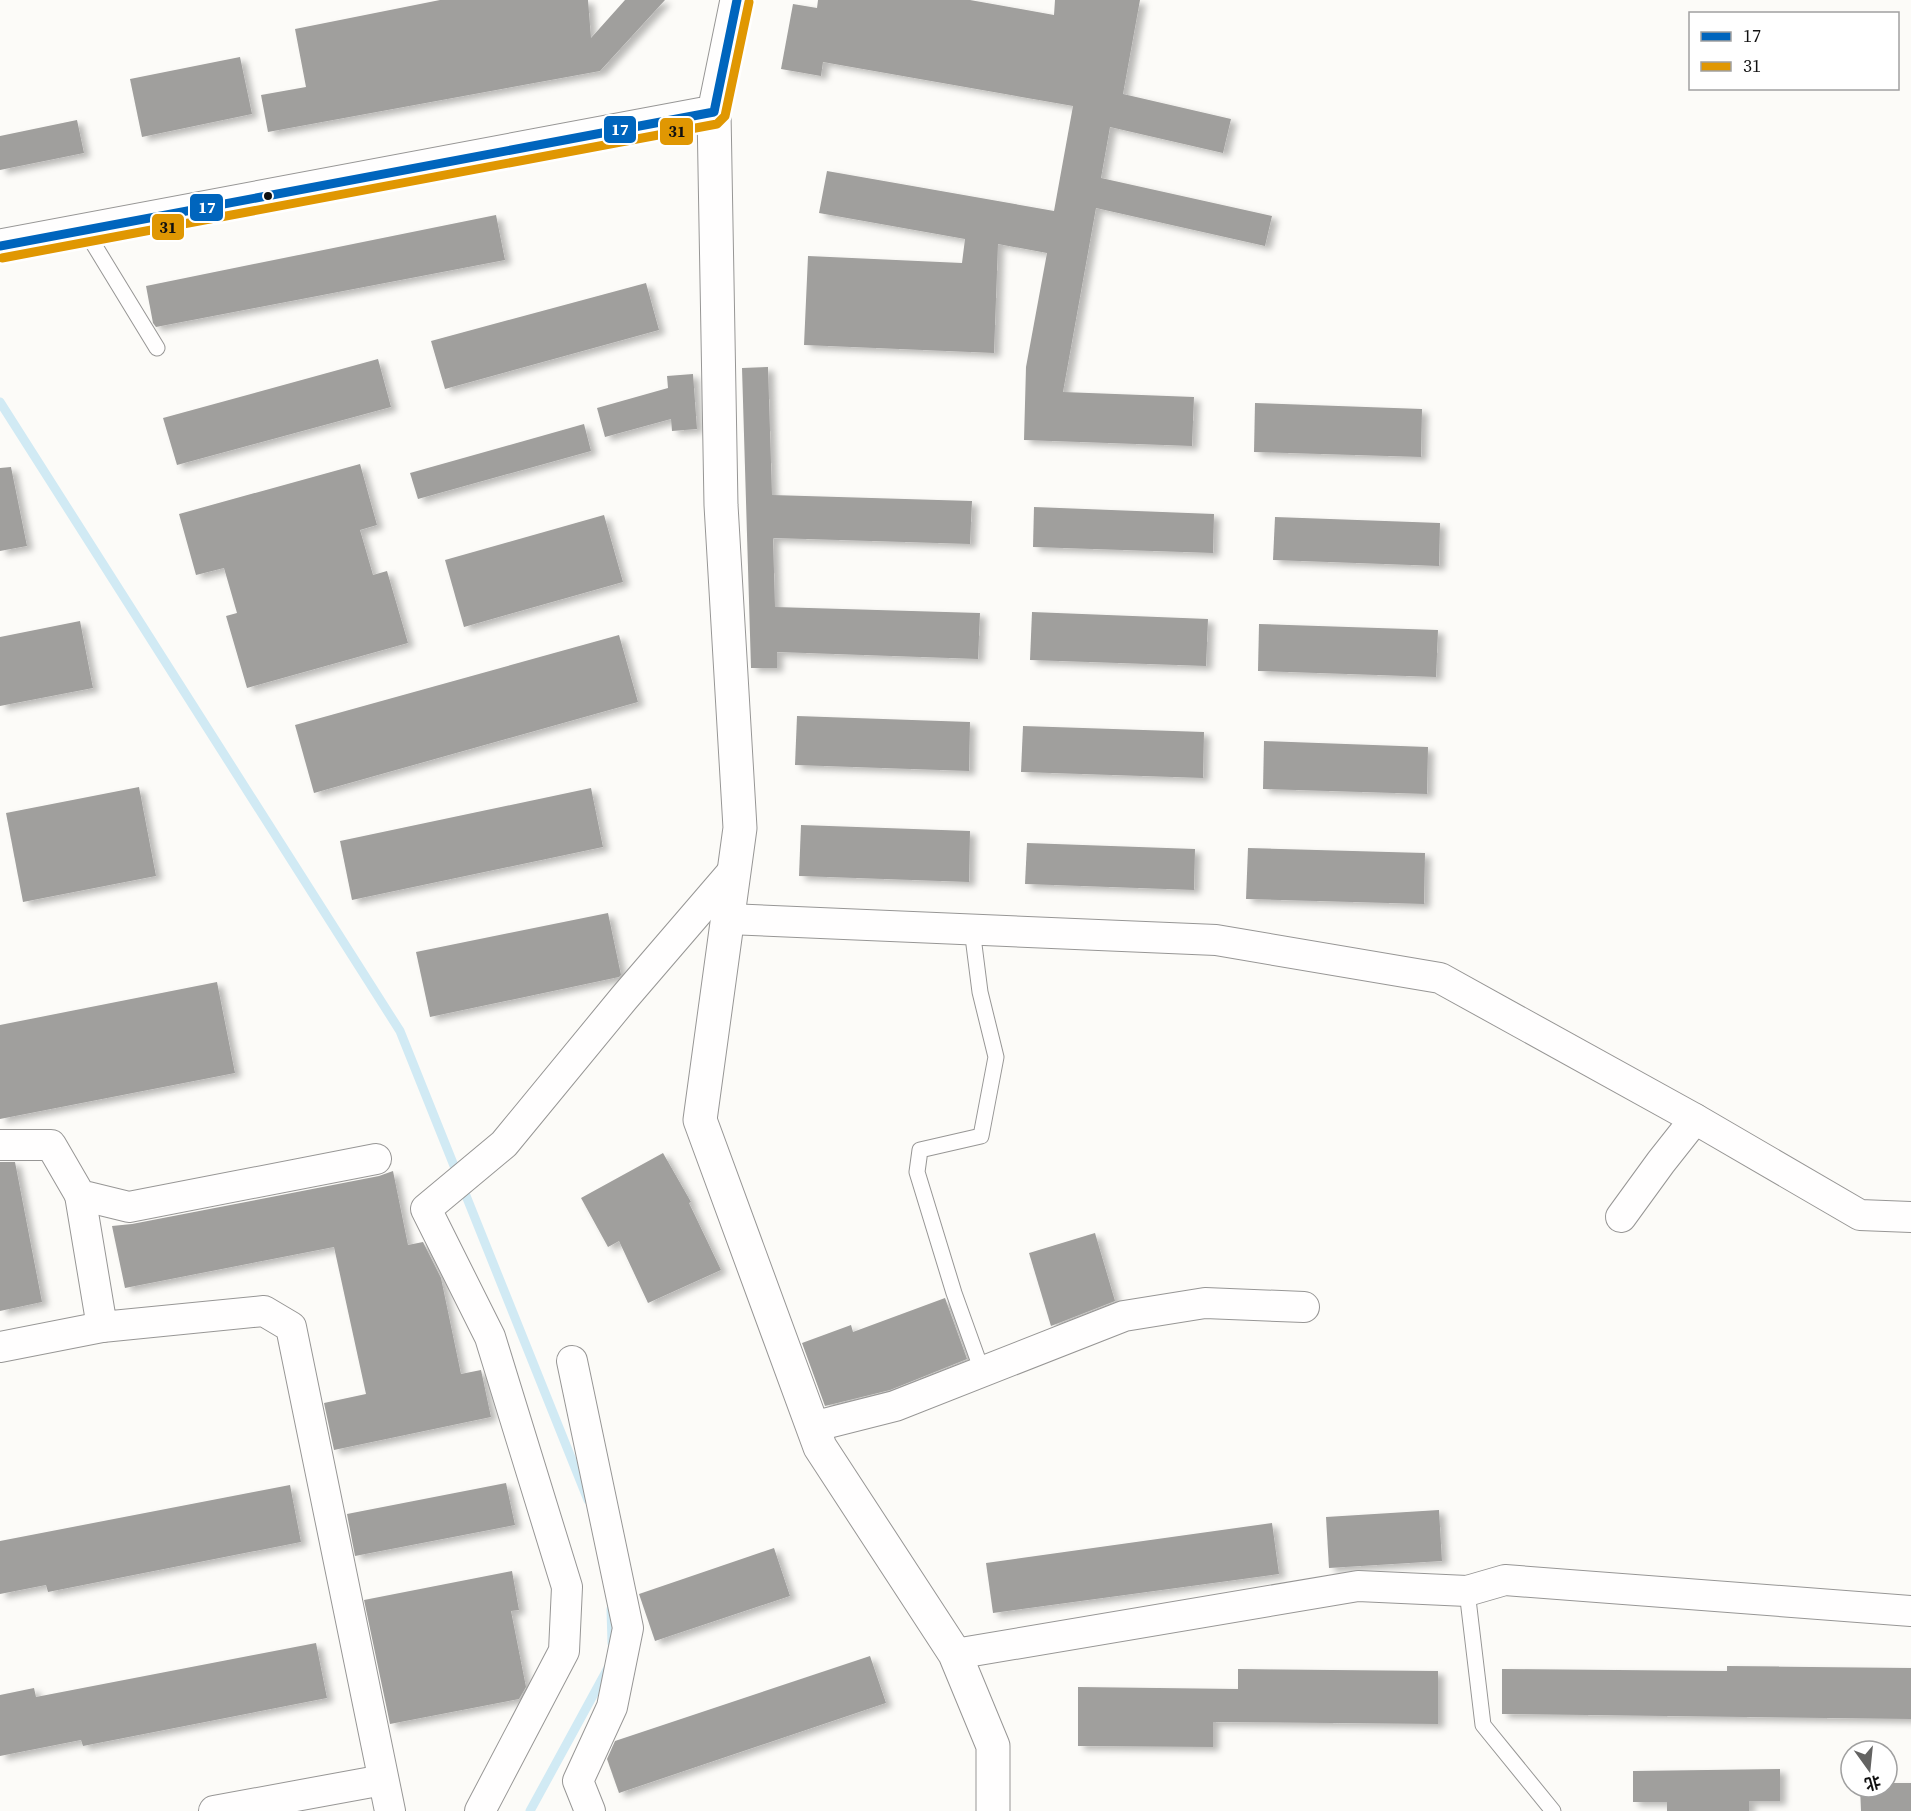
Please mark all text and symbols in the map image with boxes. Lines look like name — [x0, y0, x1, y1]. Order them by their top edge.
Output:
legend — [1689, 12, 1899, 90]
text: 17 — [1743, 23, 1761, 48]
text: 31 — [1743, 53, 1761, 78]
line badge: 17 — [603, 115, 637, 144]
line badge: 31 — [659, 117, 694, 146]
text: 17 — [611, 118, 629, 140]
text: 31 — [668, 120, 686, 142]
unlabelled marker — [262, 190, 274, 202]
line badge: 17 — [189, 193, 224, 222]
text: 17 — [198, 196, 216, 218]
line badge: 31 — [151, 213, 185, 241]
text: 31 — [159, 216, 177, 238]
north arrow — [1839, 1739, 1899, 1799]
text: 北 — [1862, 1771, 1883, 1796]

